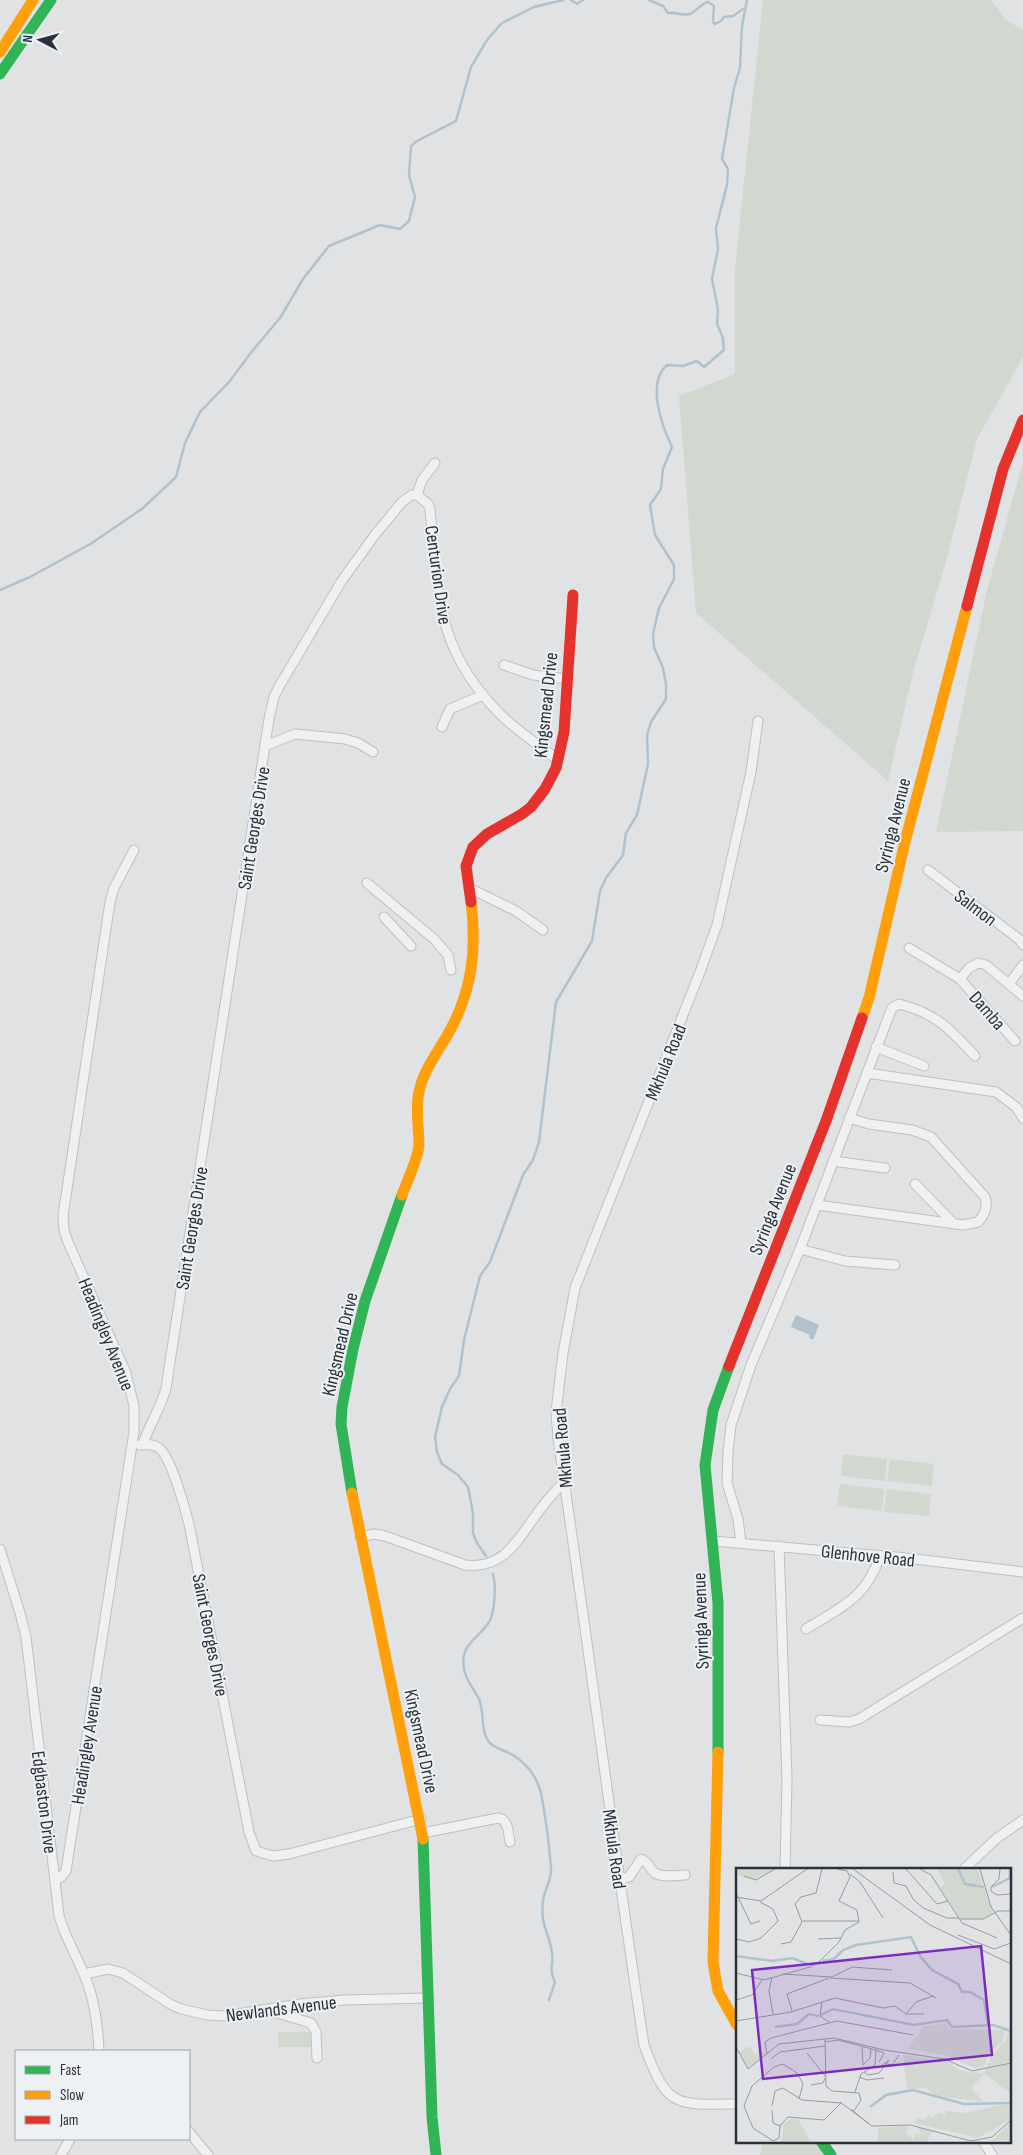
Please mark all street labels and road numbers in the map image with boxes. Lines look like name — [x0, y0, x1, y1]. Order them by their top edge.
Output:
street label: Centurion Drive — [419, 524, 456, 626]
street label: Kingsmead Drive — [530, 651, 563, 759]
street label: Saint Georges Drive — [233, 765, 276, 891]
street label: Syringa Avenue — [871, 776, 916, 875]
street label: Salmon — [949, 885, 1001, 932]
street label: Damba — [964, 987, 1010, 1035]
street label: Mkhula Road — [641, 1021, 692, 1104]
street label: Syringa Avenue — [745, 1160, 802, 1259]
street label: Saint Georges Drive — [171, 1165, 214, 1291]
street label: Headingley Avenue — [73, 1275, 139, 1394]
street label: Kingsmead Drive — [317, 1290, 364, 1399]
street label: Mkhula Road — [549, 1407, 578, 1489]
street label: Glenhove Road — [820, 1540, 916, 1573]
street label: Saint Georges Drive — [186, 1572, 233, 1698]
street label: Syringa Avenue — [688, 1572, 715, 1670]
street label: Headingley Avenue — [67, 1684, 108, 1806]
street label: Kingsmead Drive — [398, 1687, 443, 1796]
street label: Edgbaston Drive — [26, 1750, 61, 1855]
street label: Mkhula Road — [597, 1808, 630, 1890]
street label: Newlands Avenue — [225, 1991, 338, 2028]

